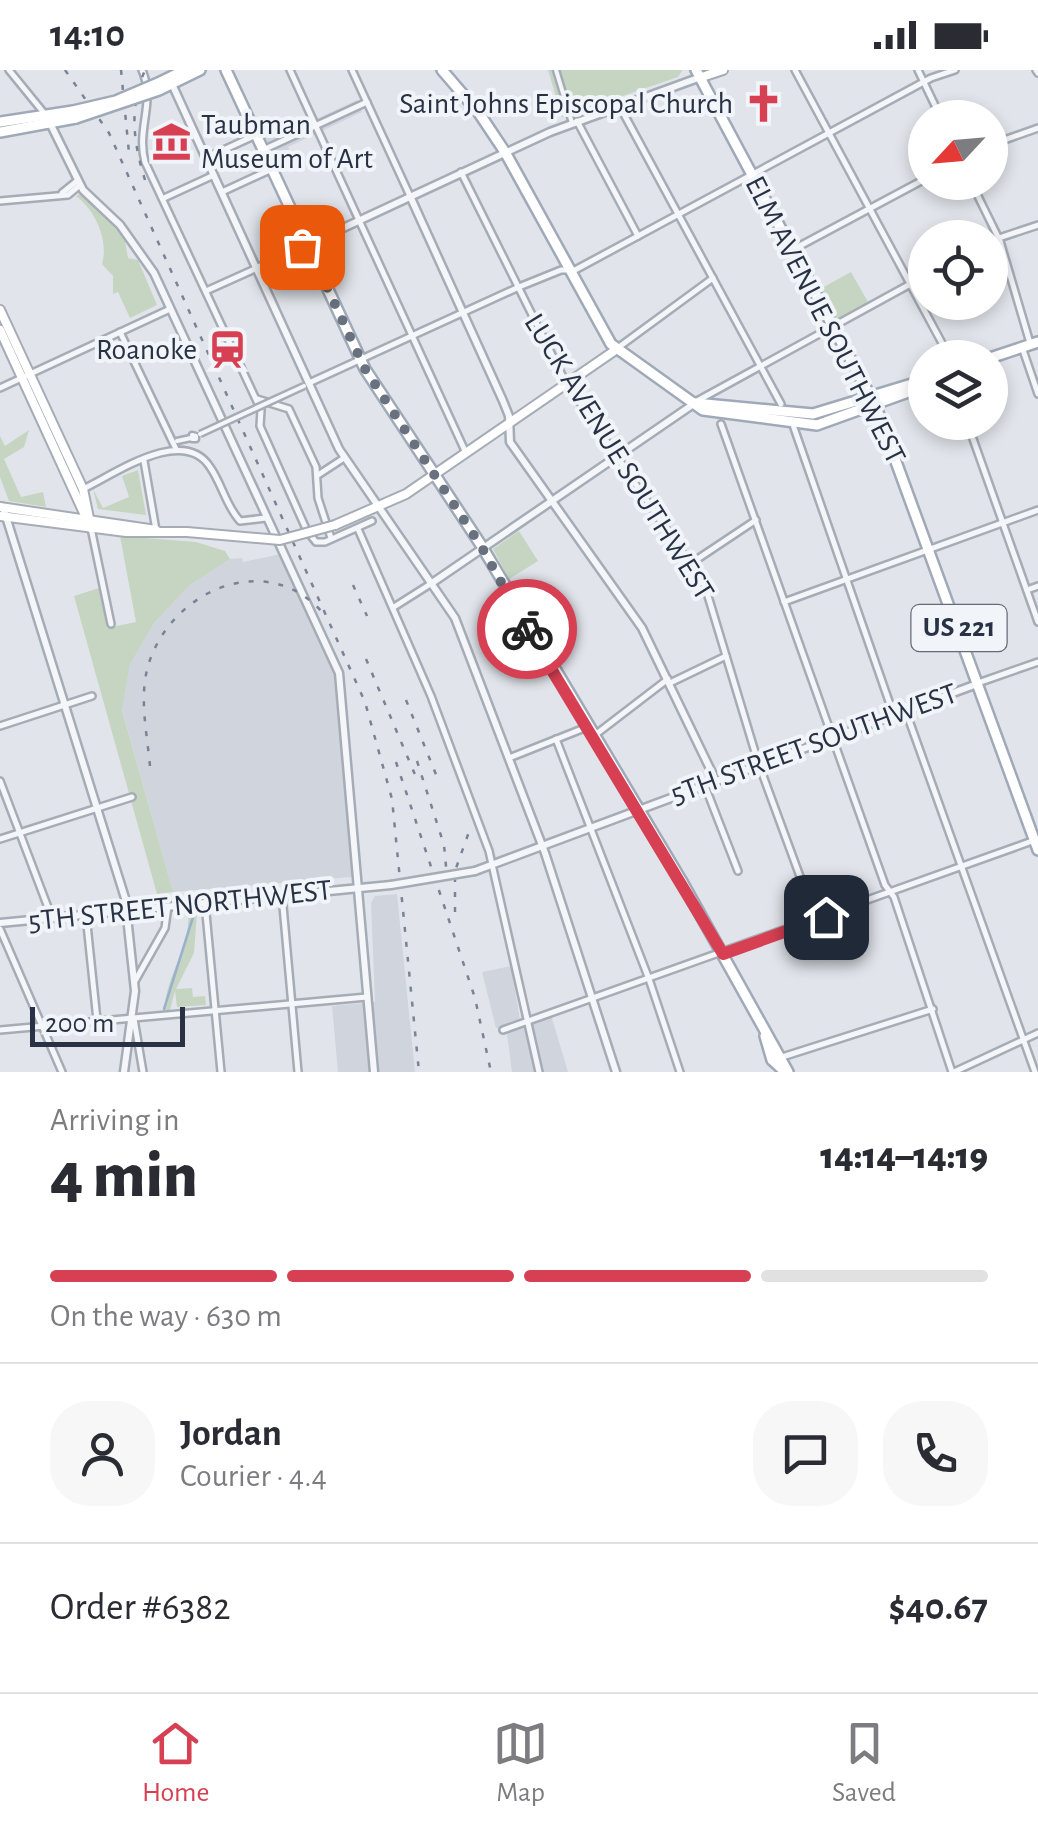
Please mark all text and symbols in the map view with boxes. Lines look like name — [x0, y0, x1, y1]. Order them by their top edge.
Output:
text: 14:10 — [50, 16, 125, 54]
church icon: Saint Johns Episcopal Church — [742, 83, 784, 125]
place label: Saint Johns Episcopal Church — [399, 89, 733, 119]
north arrow — [908, 100, 1008, 200]
map controls — [908, 100, 1008, 440]
place label: Taubman Museum of Art — [201, 110, 373, 174]
museum icon: Taubman Museum of Art — [150, 121, 192, 163]
street label: ELM AVENUE SOUTHWEST — [739, 171, 911, 469]
pin — [260, 205, 345, 290]
icon: bag — [275, 220, 330, 275]
button: locate — [908, 220, 1008, 320]
street label: LUCK AVENUE SOUTHWEST — [518, 309, 720, 606]
station icon: Roanoke — [206, 329, 248, 371]
place label: Roanoke — [96, 335, 197, 365]
button: layers — [908, 340, 1008, 440]
courier — [477, 579, 577, 679]
icon: bike — [500, 602, 555, 657]
road number: US 221 — [912, 605, 1006, 651]
street label: 5TH STREET SOUTHWEST — [667, 678, 962, 810]
street label: 5TH STREET NORTHWEST — [27, 875, 334, 937]
pin — [784, 875, 869, 960]
icon: home — [799, 890, 854, 945]
scale bar — [30, 1002, 185, 1046]
text: 200 m — [45, 1010, 114, 1038]
text: Arriving in — [50, 1104, 179, 1136]
text: 14:14–14:19 — [820, 1138, 988, 1176]
text: 4 min — [50, 1144, 198, 1209]
text: On the way · 630 m — [50, 1300, 282, 1332]
button: person — [50, 1401, 155, 1506]
button: chat — [753, 1401, 858, 1506]
button: phone — [883, 1401, 988, 1506]
text: Jordan — [180, 1415, 282, 1453]
text: Courier · 4.4 — [180, 1460, 327, 1492]
text: Order #6382 — [50, 1589, 231, 1627]
text: $40.67 — [889, 1589, 988, 1627]
tab: Home — [142, 1716, 209, 1810]
tab: Map — [493, 1716, 548, 1810]
tab: Saved — [832, 1716, 896, 1810]

